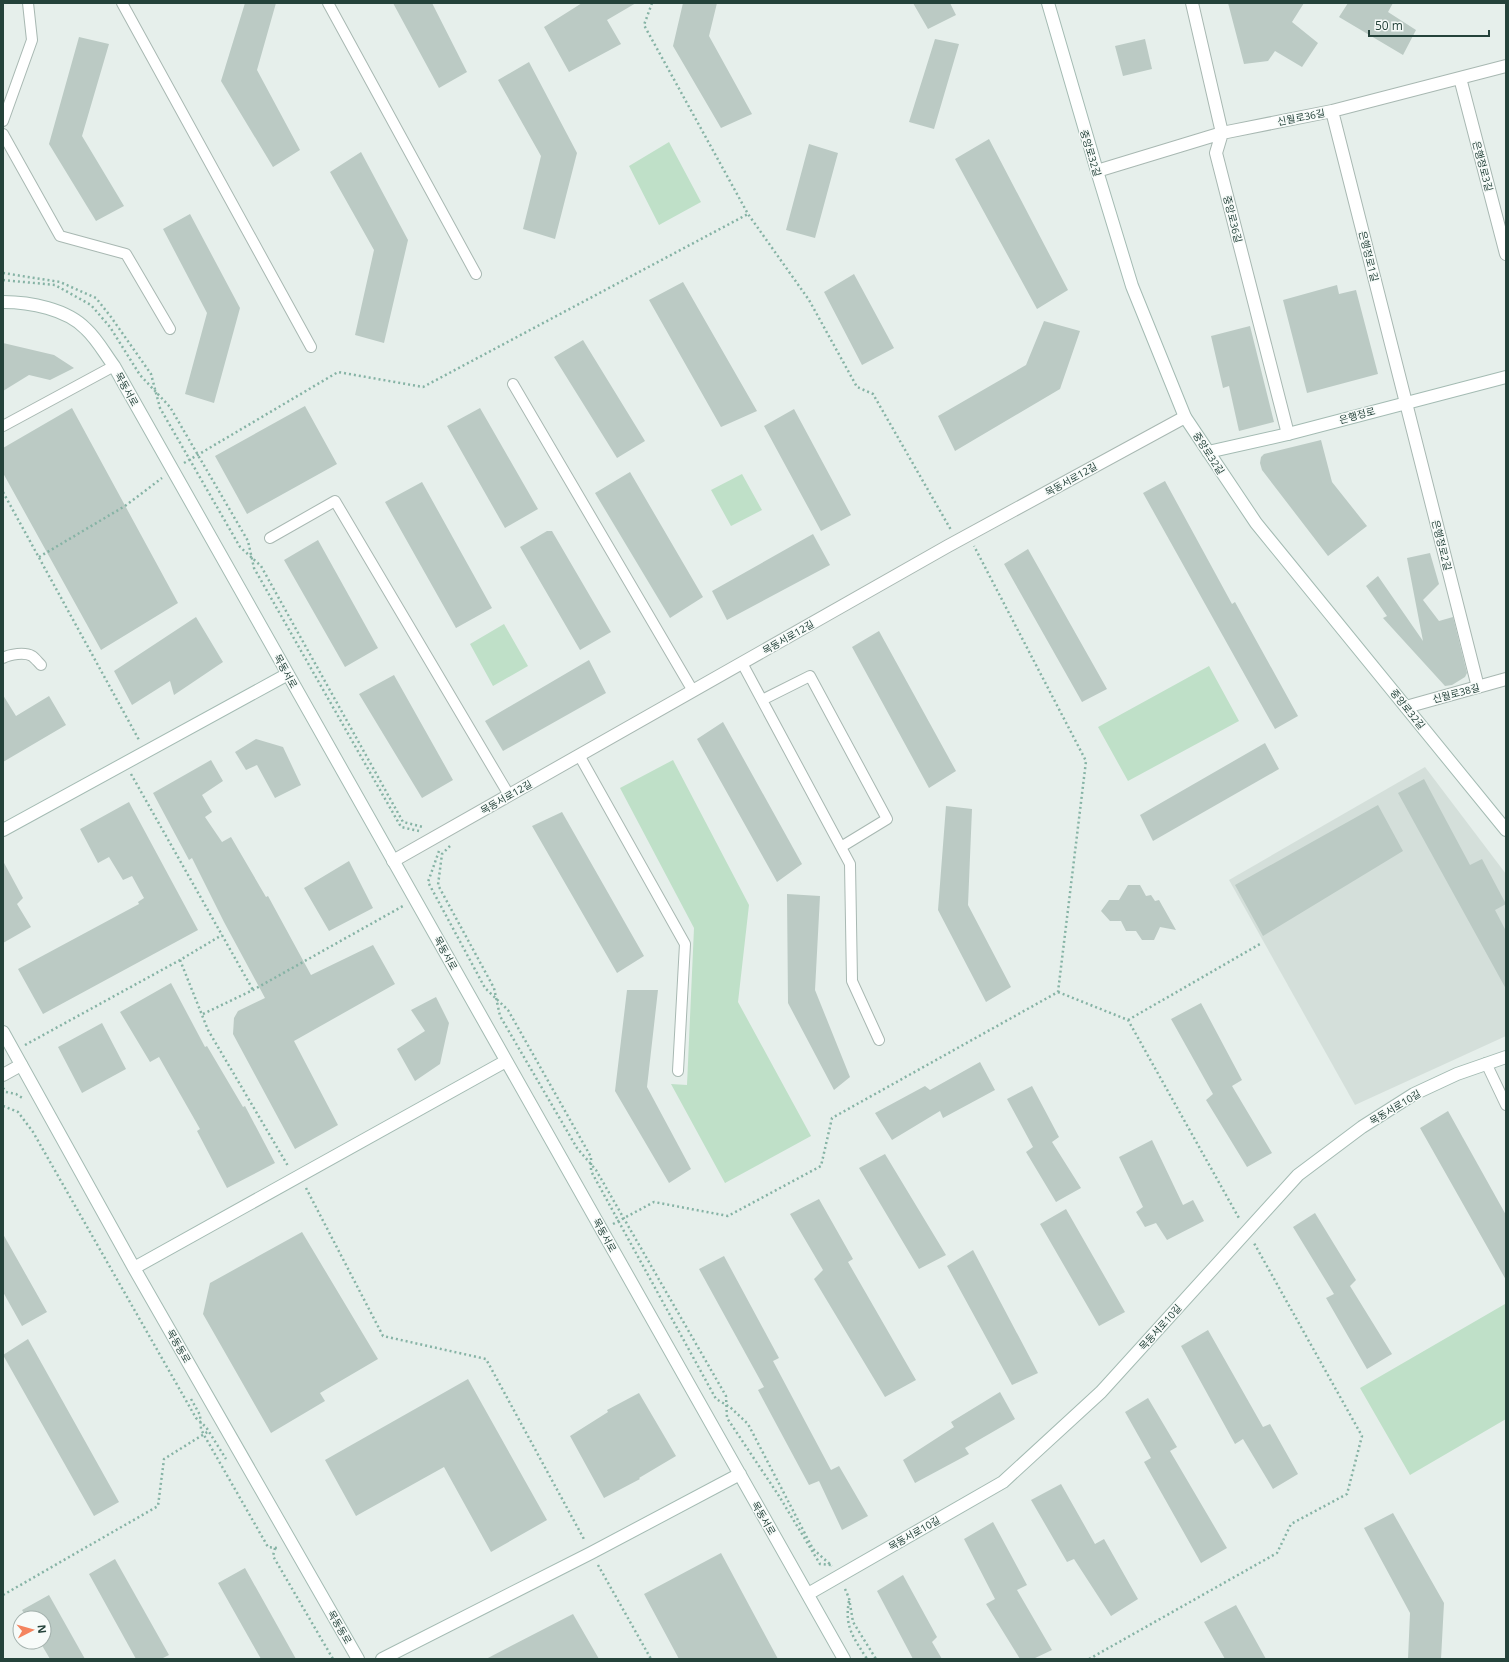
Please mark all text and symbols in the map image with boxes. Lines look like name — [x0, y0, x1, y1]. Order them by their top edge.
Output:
scale bar — [1369, 12, 1489, 38]
text: 50 m — [1375, 17, 1403, 34]
street label: 신월로36길 — [1276, 106, 1326, 128]
street label: 중앙로32길 — [1077, 128, 1105, 178]
street label: 은행정로3길 — [1470, 139, 1496, 193]
street label: 중앙로36길 — [1220, 194, 1246, 244]
street label: 은행정로1길 — [1356, 229, 1382, 283]
street label: 목동서로 — [112, 370, 142, 408]
street label: 은행정로 — [1337, 403, 1377, 427]
street label: 중앙로32길 — [1190, 429, 1228, 477]
street label: 목동서로12길 — [1042, 459, 1100, 499]
street label: 은행정로2길 — [1429, 518, 1455, 572]
street label: 목동서로12길 — [760, 617, 816, 657]
street label: 목동서로 — [271, 652, 301, 690]
street label: 신월로38길 — [1431, 680, 1481, 706]
street label: 중앙로32길 — [1387, 686, 1429, 732]
street label: 목동서로12길 — [478, 777, 534, 817]
street label: 목동서로 — [431, 934, 461, 972]
street label: 목동서로10길 — [1367, 1086, 1423, 1128]
street label: 목동서로 — [590, 1216, 620, 1254]
street label: 목동서로10길 — [1136, 1301, 1184, 1353]
street label: 목동동로 — [164, 1327, 194, 1365]
street label: 목동서로 — [749, 1499, 779, 1537]
street label: 목동서로10길 — [886, 1513, 942, 1553]
street label: 목동동로 — [325, 1608, 355, 1646]
north arrow — [12, 1610, 52, 1650]
text: N — [35, 1624, 50, 1634]

